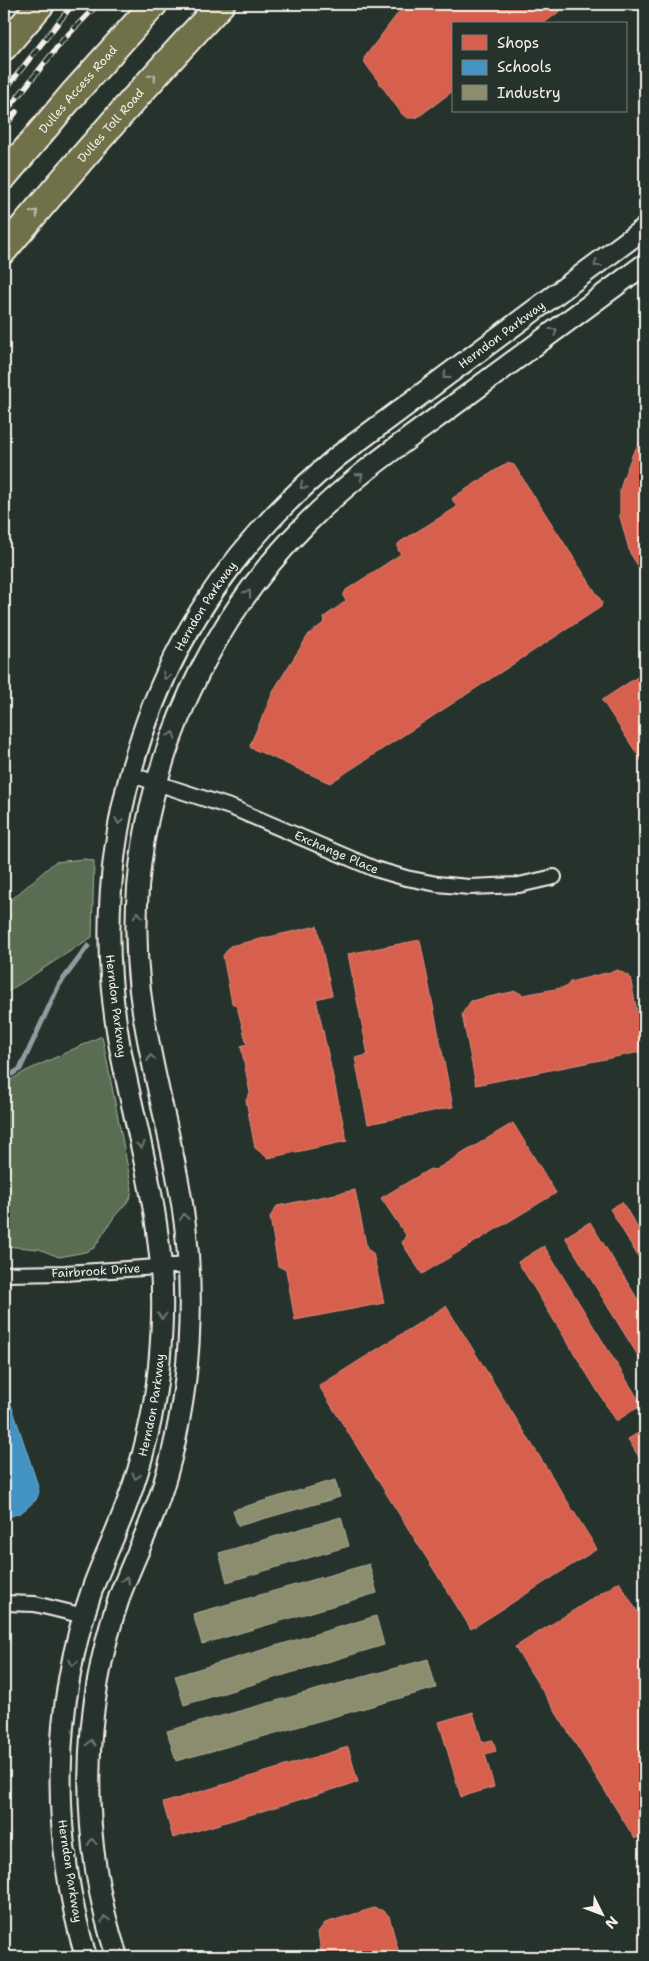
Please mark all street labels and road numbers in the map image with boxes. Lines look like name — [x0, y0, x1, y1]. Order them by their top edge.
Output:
street label: Dulles Access Road — [35, 42, 121, 137]
street label: Dulles Toll Road — [74, 85, 148, 166]
street label: Herndon Parkway — [455, 297, 548, 372]
street label: Herndon Parkway — [171, 558, 240, 654]
street label: Exchange Place — [292, 827, 381, 878]
street label: Herndon Parkway — [102, 953, 130, 1059]
street label: Fairbrook Drive — [51, 1260, 141, 1281]
street label: Herndon Parkway — [134, 1353, 168, 1458]
street label: Herndon Parkway — [54, 1818, 86, 1924]

